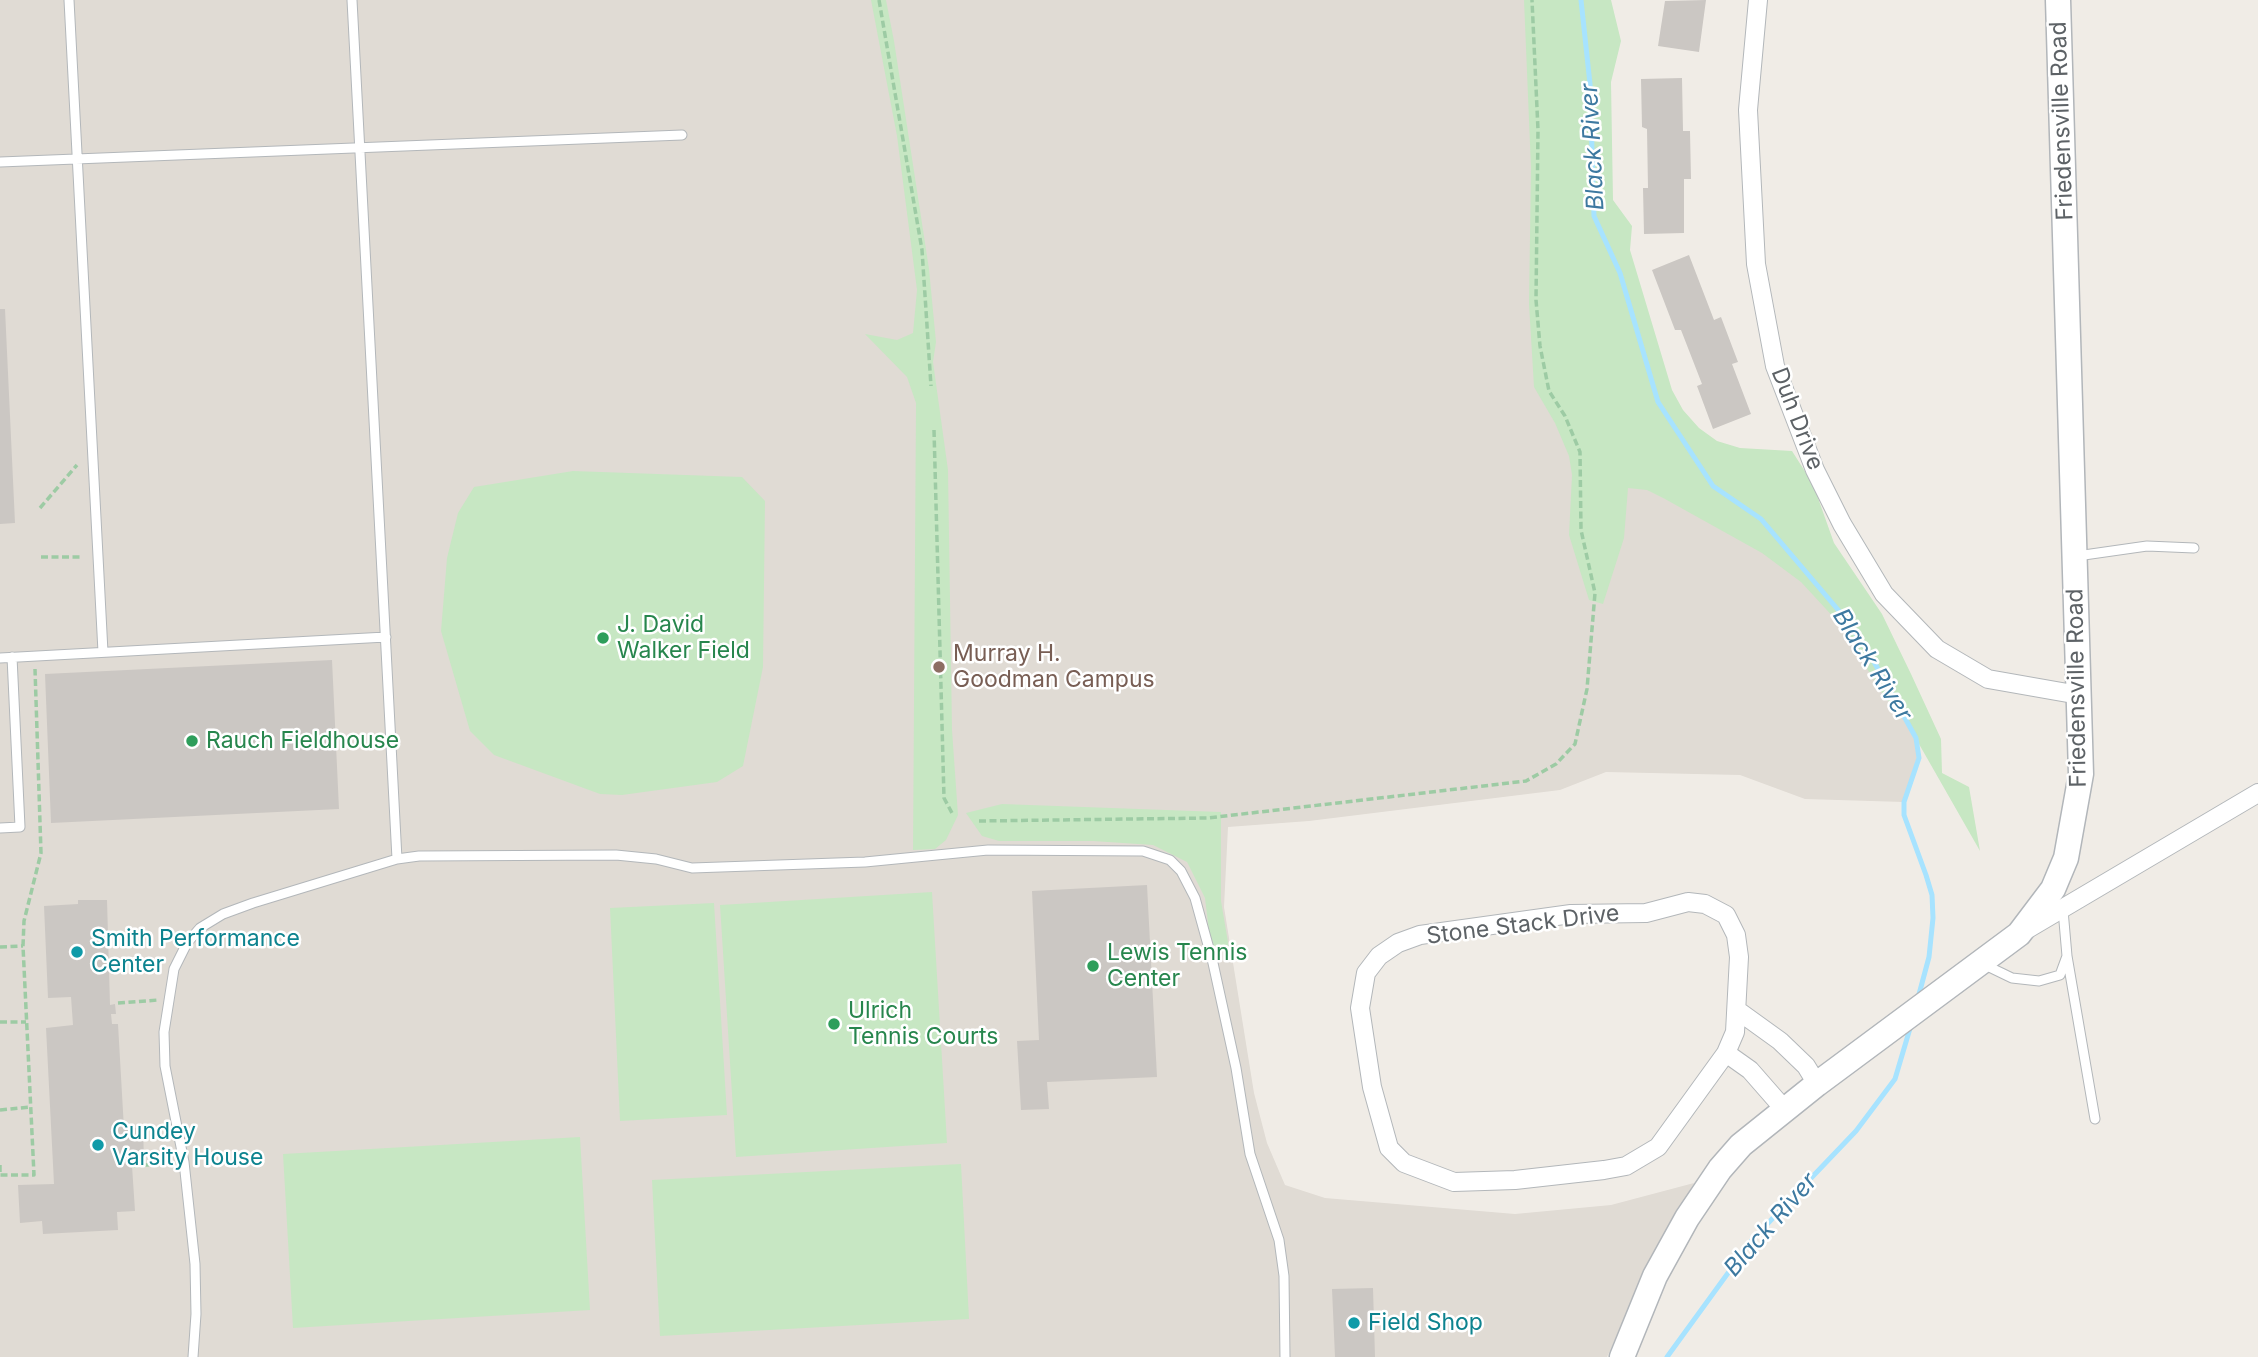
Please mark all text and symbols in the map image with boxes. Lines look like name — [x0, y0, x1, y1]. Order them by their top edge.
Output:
street label: Friedensville Road — [2045, 21, 2079, 221]
water label: Black River — [1575, 83, 1611, 211]
street label: Duh Drive — [1765, 364, 1829, 474]
street label: Friedensville Road — [2061, 588, 2093, 788]
water label: Black River — [1826, 603, 1918, 727]
place label: J. David Walker Field — [617, 611, 750, 665]
marker: J. David Walker Field — [595, 630, 611, 646]
place label: Murray H. Goodman Campus — [953, 640, 1155, 694]
marker: Murray H. Goodman Campus — [931, 659, 947, 675]
place label: Rauch Fieldhouse — [206, 727, 399, 755]
marker: Rauch Fieldhouse — [184, 733, 200, 749]
street label: Stone Stack Drive — [1425, 899, 1621, 951]
place label: Smith Performance Center — [91, 925, 300, 979]
place label: Lewis Tennis Center — [1107, 939, 1247, 993]
marker: Smith Performance Center — [69, 944, 85, 960]
marker: Lewis Tennis Center — [1085, 958, 1101, 974]
place label: Ulrich Tennis Courts — [848, 997, 998, 1051]
marker: Ulrich Tennis Courts — [826, 1016, 842, 1032]
place label: Cundey Varsity House — [112, 1118, 263, 1172]
marker: Cundey Varsity House — [90, 1137, 106, 1153]
water label: Black River — [1718, 1168, 1824, 1282]
place label: Field Shop — [1368, 1309, 1483, 1337]
marker: Field Shop — [1346, 1315, 1362, 1331]

